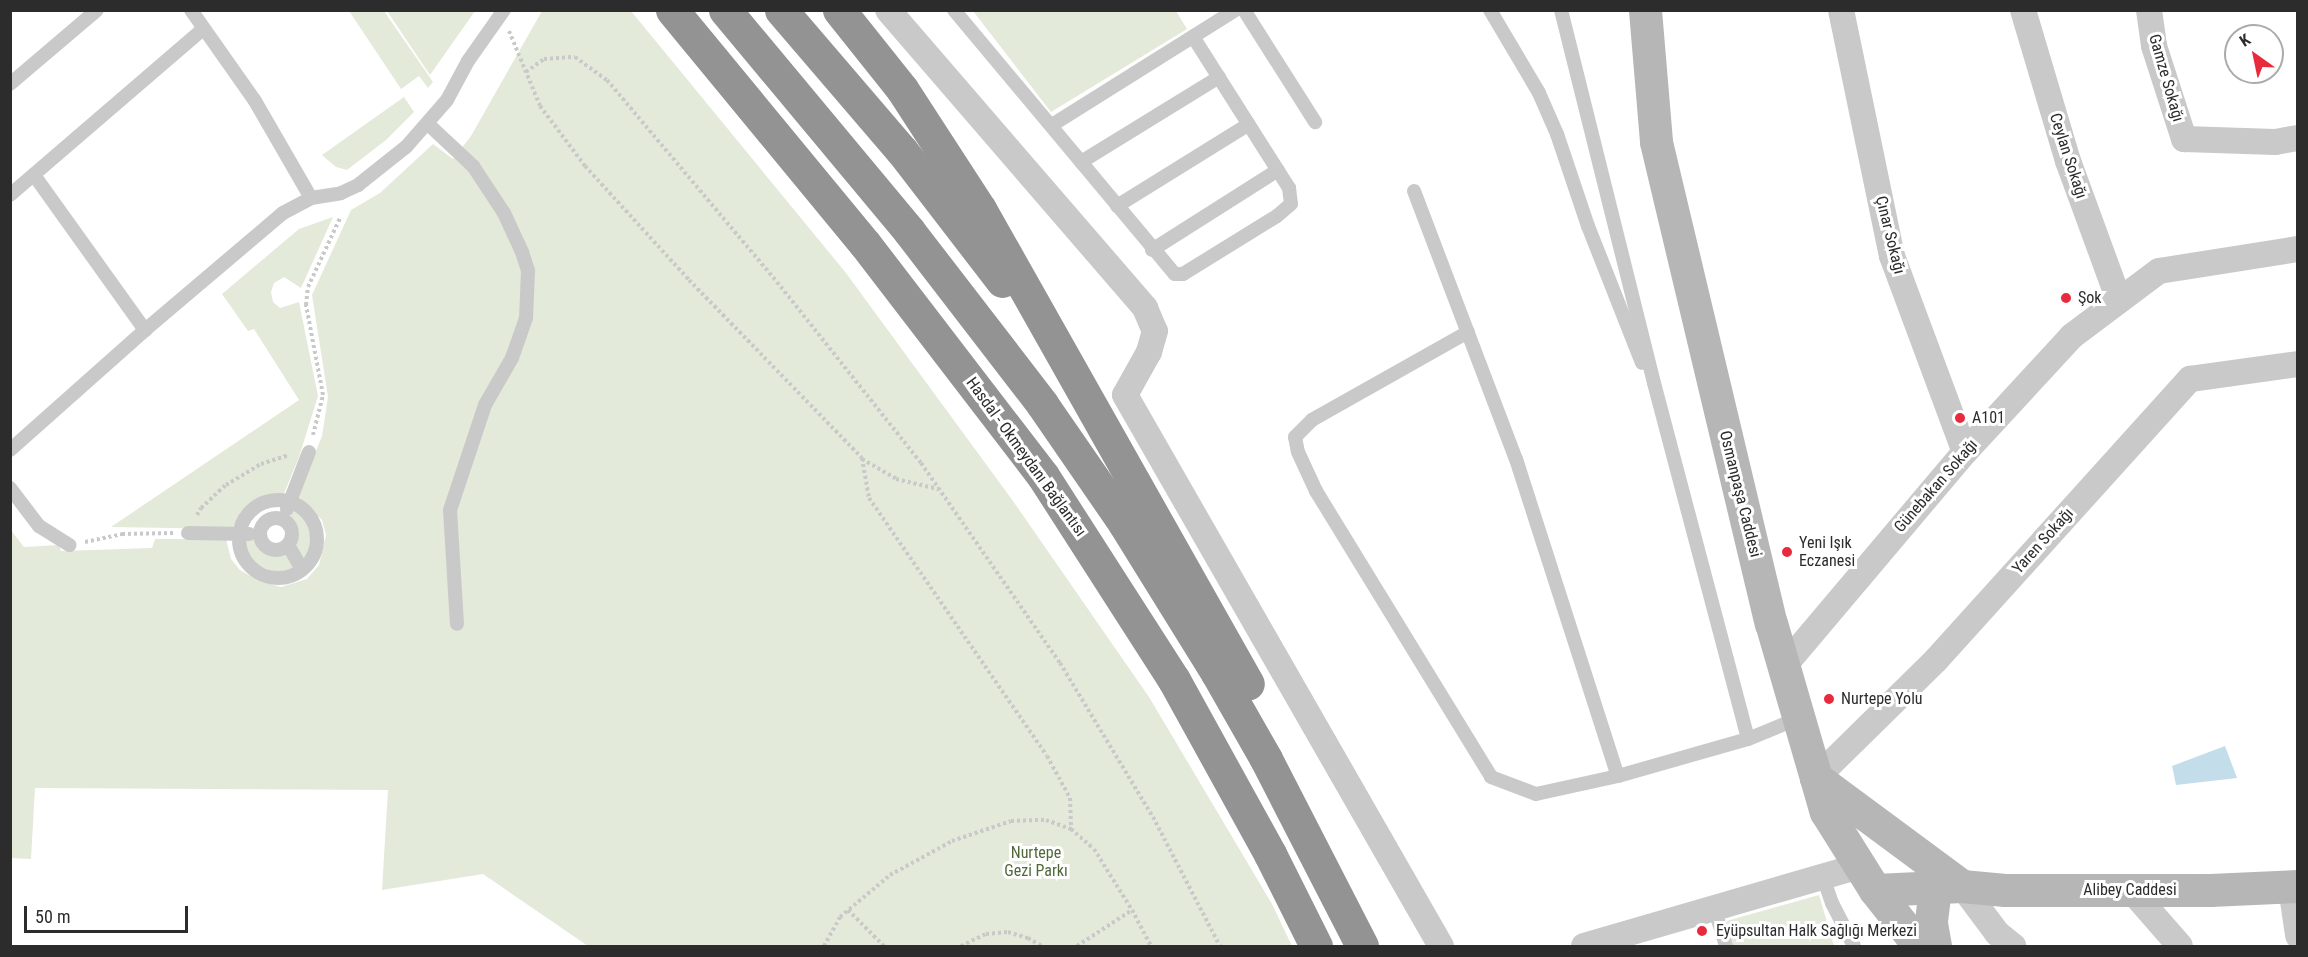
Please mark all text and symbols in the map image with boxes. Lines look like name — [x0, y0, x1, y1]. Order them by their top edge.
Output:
north arrow — [2224, 24, 2284, 84]
text: K — [2236, 30, 2254, 51]
street label: Gamze Sokağı — [2144, 32, 2188, 124]
street label: Ceylan Sokağı — [2045, 111, 2091, 201]
street label: Çınar Sokağı — [1871, 194, 1909, 276]
place label: Şok — [2078, 288, 2102, 308]
marker: Şok — [2059, 291, 2073, 305]
street label: Hasdal - Okmeydanı Bağlantısı — [962, 374, 1090, 540]
place label: A101 — [1972, 408, 2005, 428]
marker: A101 — [1953, 411, 1967, 425]
street label: Osmanpaşa Caddesi — [1715, 429, 1765, 559]
street label: Günebakan Sokağı — [1890, 435, 1982, 537]
street label: Yaren Sokağı — [2008, 504, 2078, 578]
place label: Yeni Işık Eczanesi — [1799, 533, 1855, 571]
marker: Yeni Işık Eczanesi — [1780, 545, 1794, 559]
place label: Nurtepe Yolu — [1841, 689, 1923, 709]
marker: Nurtepe Yolu — [1822, 692, 1836, 706]
park label: Nurtepe Gezi Parkı — [1004, 843, 1068, 881]
street label: Alibey Caddesi — [2083, 880, 2177, 900]
scale bar — [27, 894, 190, 932]
text: 50 m — [35, 906, 70, 927]
place label: Eyüpsultan Halk Sağlığı Merkezi — [1716, 921, 1917, 941]
marker: Eyüpsultan Halk Sağlığı Merkezi — [1693, 922, 1711, 940]

